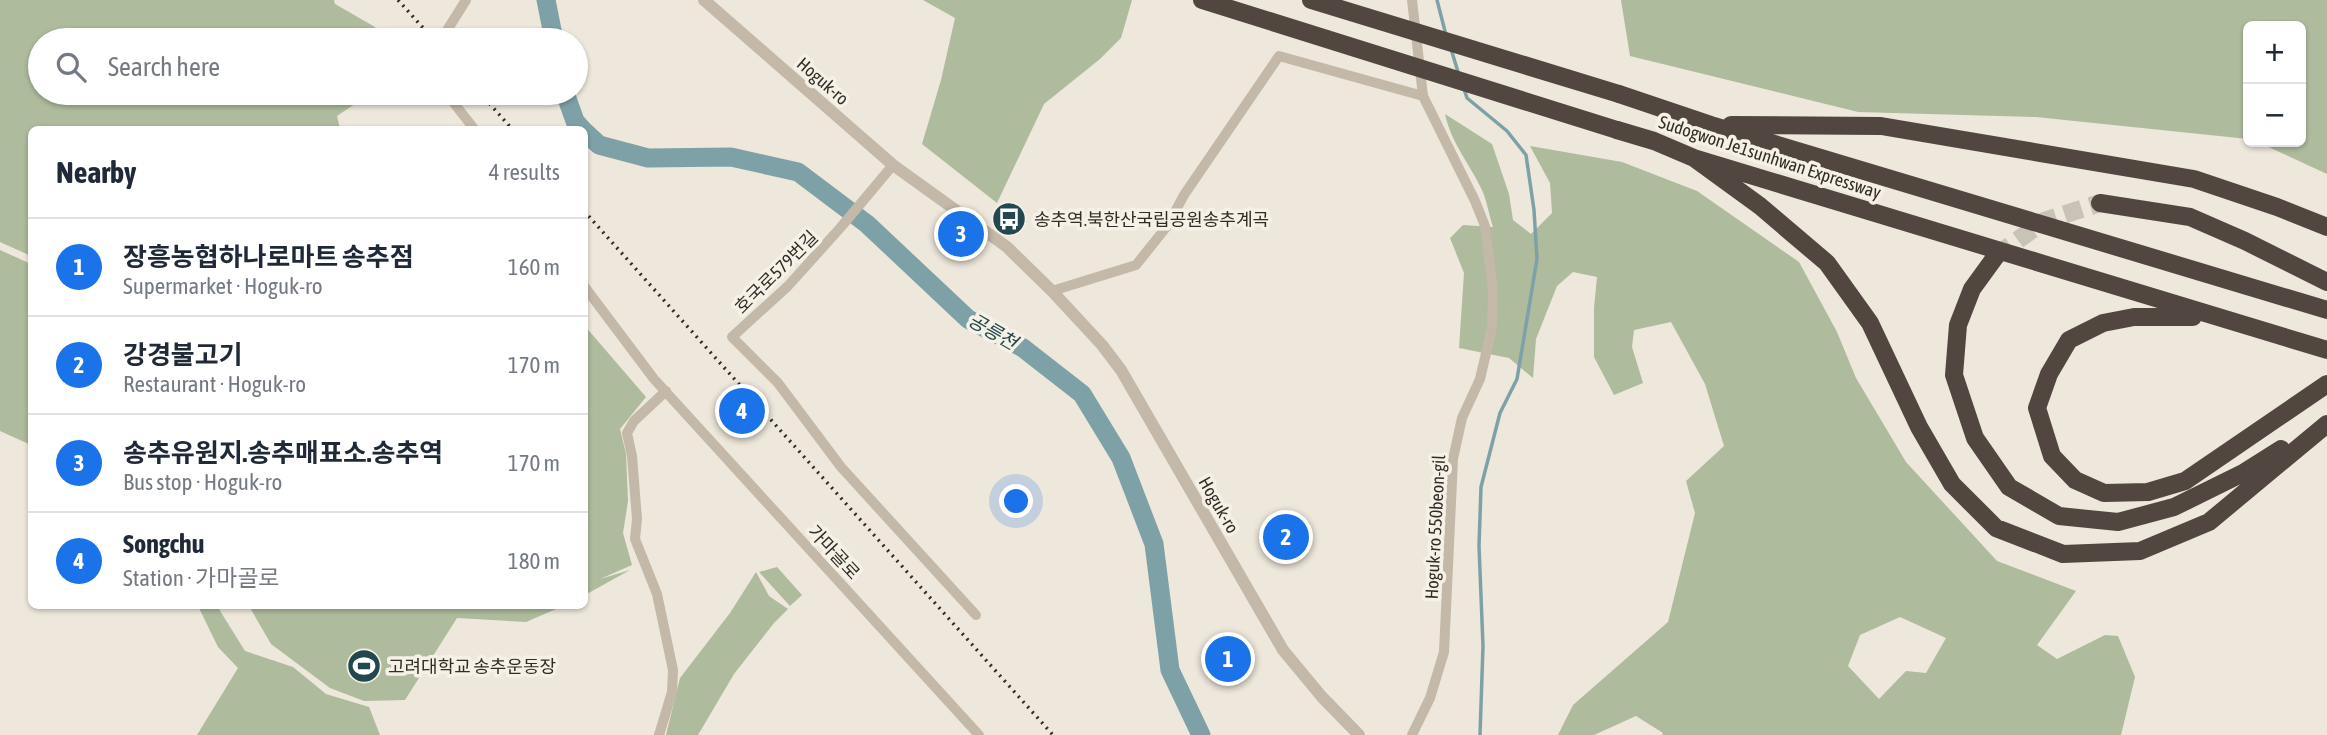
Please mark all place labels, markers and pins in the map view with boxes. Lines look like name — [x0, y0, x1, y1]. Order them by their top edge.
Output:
bus stop icon: 송추역.북한산국립공원송추계곡 — [990, 200, 1028, 238]
pin: 3 — [938, 208, 984, 260]
place label: 송추역.북한산국립공원송추계곡 — [1034, 209, 1269, 230]
pin: 4 — [719, 385, 765, 437]
pin: 2 — [1263, 511, 1309, 563]
pin: 1 — [1205, 633, 1251, 685]
sports icon: 고려대학교 송추운동장 — [345, 647, 383, 685]
place label: 고려대학교 송추운동장 — [388, 656, 556, 677]

